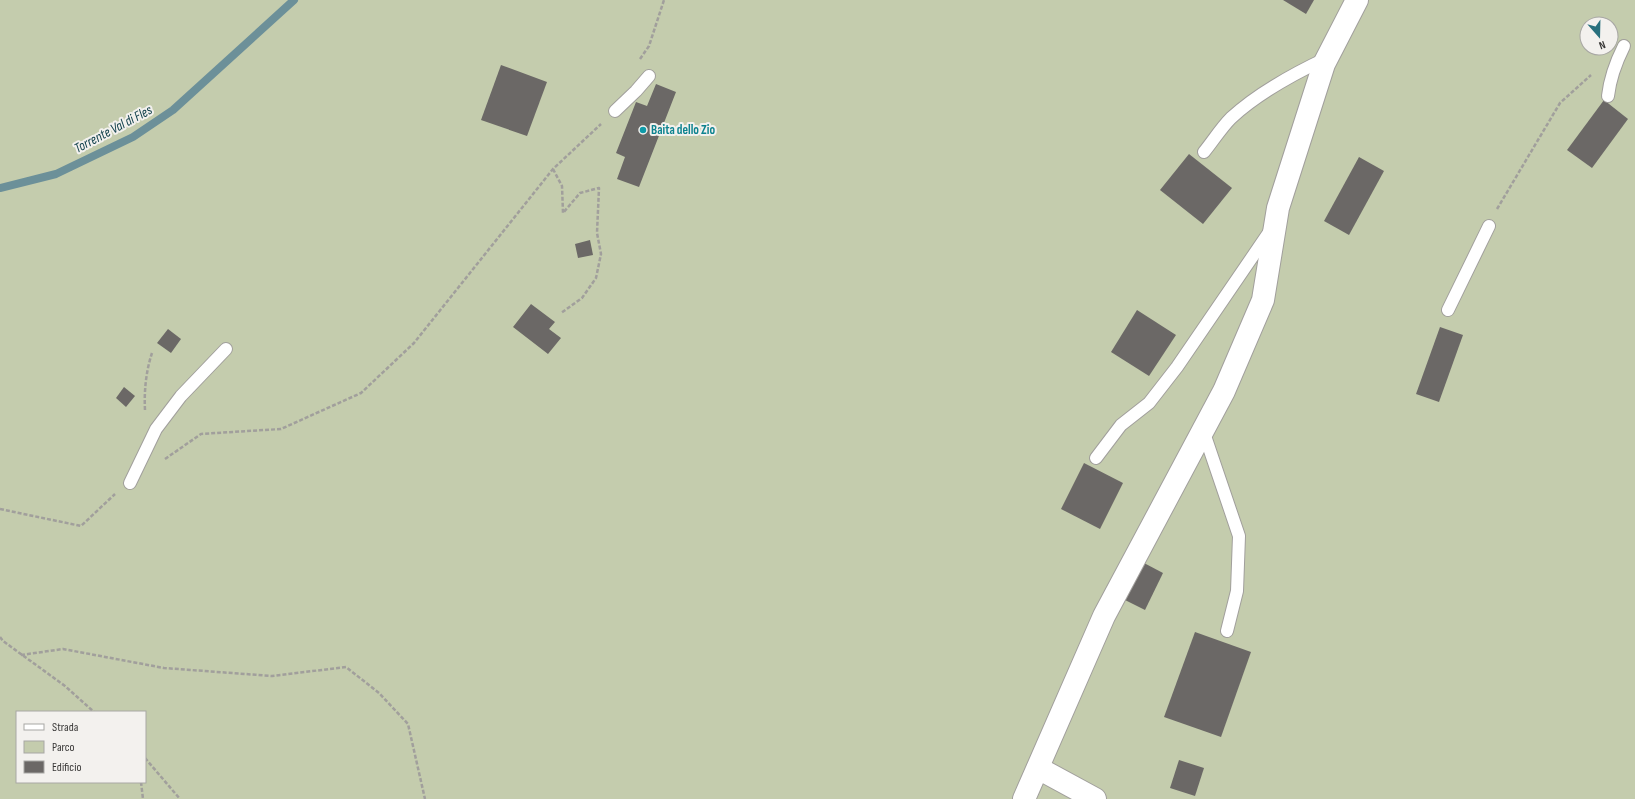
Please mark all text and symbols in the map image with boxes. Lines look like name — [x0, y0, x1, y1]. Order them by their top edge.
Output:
north arrow — [1579, 16, 1619, 56]
text: N — [1597, 38, 1607, 52]
water label: Torrente Val di Fles — [71, 101, 155, 157]
place label: Baita dello Zio — [651, 122, 715, 138]
marker: Baita dello Zio — [638, 125, 648, 135]
legend — [16, 711, 146, 783]
text: Strada — [52, 720, 79, 735]
text: Parco — [52, 740, 75, 755]
text: Edificio — [52, 760, 81, 775]

